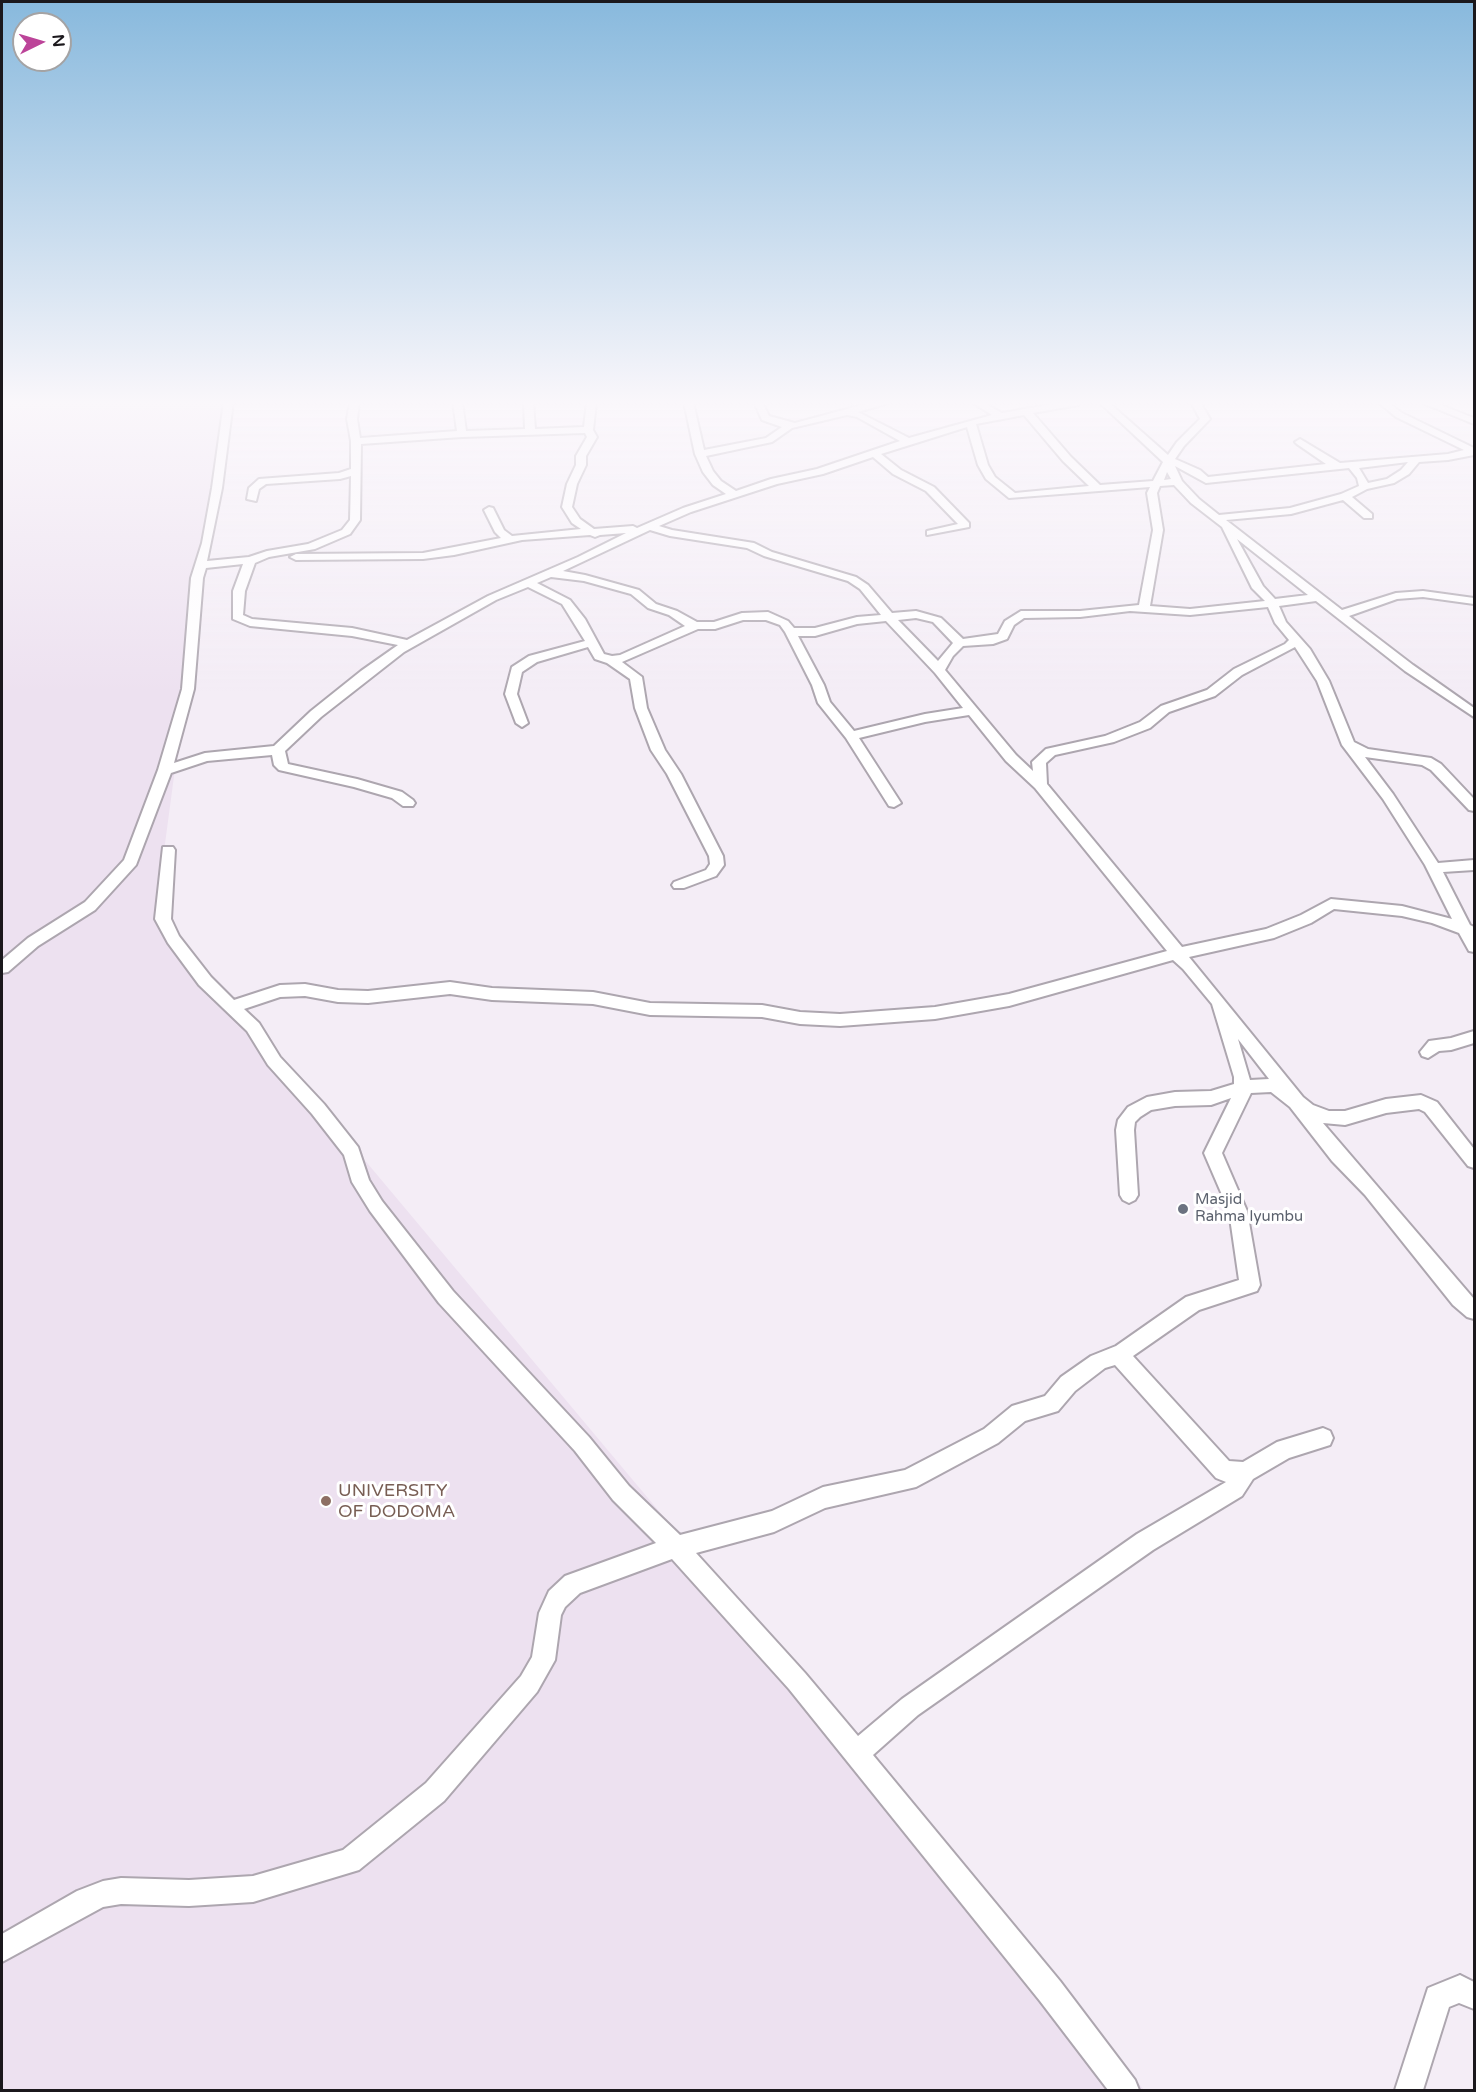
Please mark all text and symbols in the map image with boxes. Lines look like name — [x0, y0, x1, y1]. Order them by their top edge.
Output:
north arrow — [12, 12, 72, 72]
text: N — [47, 33, 68, 48]
place label: Masjid Rahma Iyumbu — [1195, 1191, 1303, 1226]
marker: Masjid Rahma Iyumbu — [1176, 1202, 1190, 1216]
place label: UNIVERSITY OF DODOMA — [338, 1480, 455, 1522]
marker: UNIVERSITY OF DODOMA — [319, 1494, 333, 1508]

